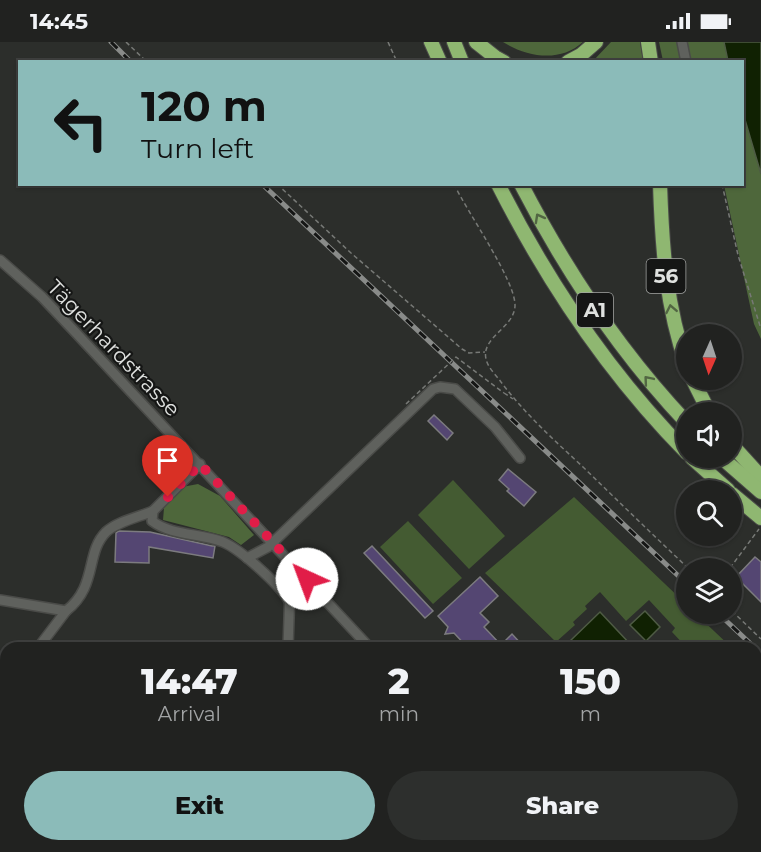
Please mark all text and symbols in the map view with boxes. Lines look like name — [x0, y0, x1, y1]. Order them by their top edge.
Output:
text: 14:45 — [30, 8, 88, 35]
text: 120 m — [141, 80, 267, 132]
icon: left — [42, 84, 120, 162]
text: Turn left — [141, 132, 254, 165]
one-way arrow — [535, 214, 546, 225]
road number: 56 — [646, 259, 686, 293]
street label: Tägerhardstrasse — [42, 275, 186, 421]
road number: A1 — [577, 293, 613, 327]
one-way arrow — [665, 305, 678, 315]
north arrow — [676, 324, 742, 390]
map controls — [676, 324, 742, 624]
one-way arrow — [644, 376, 655, 387]
button: sound — [676, 402, 742, 468]
pin — [142, 435, 193, 497]
icon: arrive — [151, 444, 184, 477]
button: search — [676, 480, 742, 546]
position arrow — [275, 547, 339, 611]
button: layers — [676, 558, 742, 624]
text: 14:47 — [141, 659, 238, 703]
text: 2 — [388, 659, 410, 703]
text: 150 — [560, 659, 621, 703]
text: Arrival — [158, 702, 221, 726]
text: min — [379, 702, 419, 726]
text: m — [580, 702, 601, 726]
button: Exit — [24, 771, 375, 840]
button: Share — [387, 771, 738, 840]

